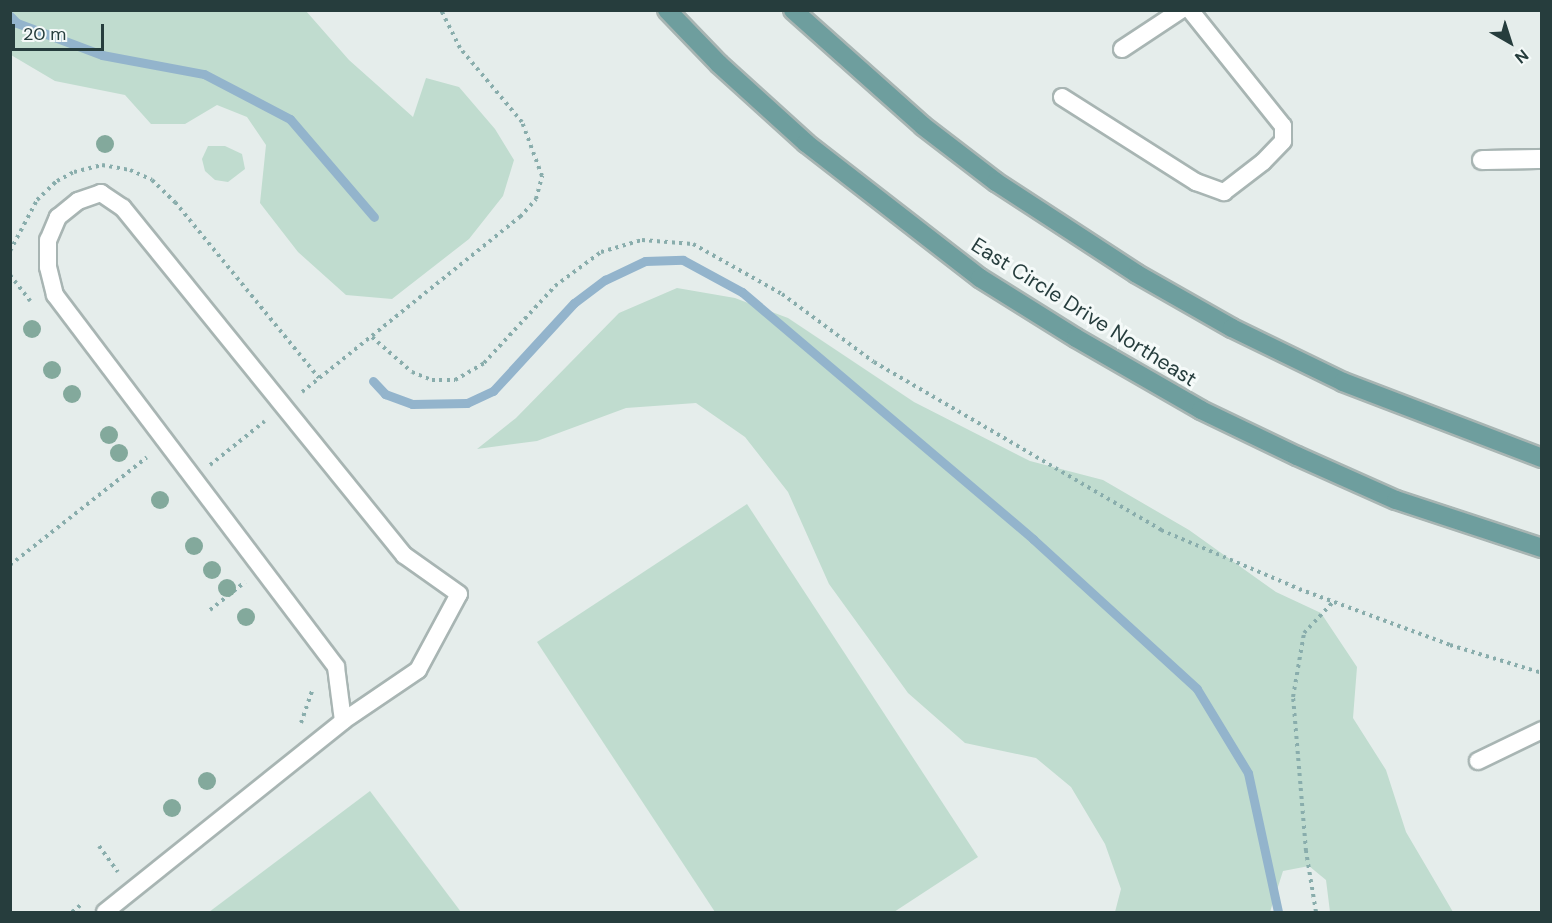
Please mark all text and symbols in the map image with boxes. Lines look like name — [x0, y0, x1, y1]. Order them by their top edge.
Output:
scale bar — [15, 12, 106, 50]
north arrow — [1480, 12, 1540, 72]
text: 20 m — [23, 22, 66, 46]
text: N — [1511, 45, 1533, 68]
street label: East Circle Drive Northeast — [967, 232, 1201, 392]

